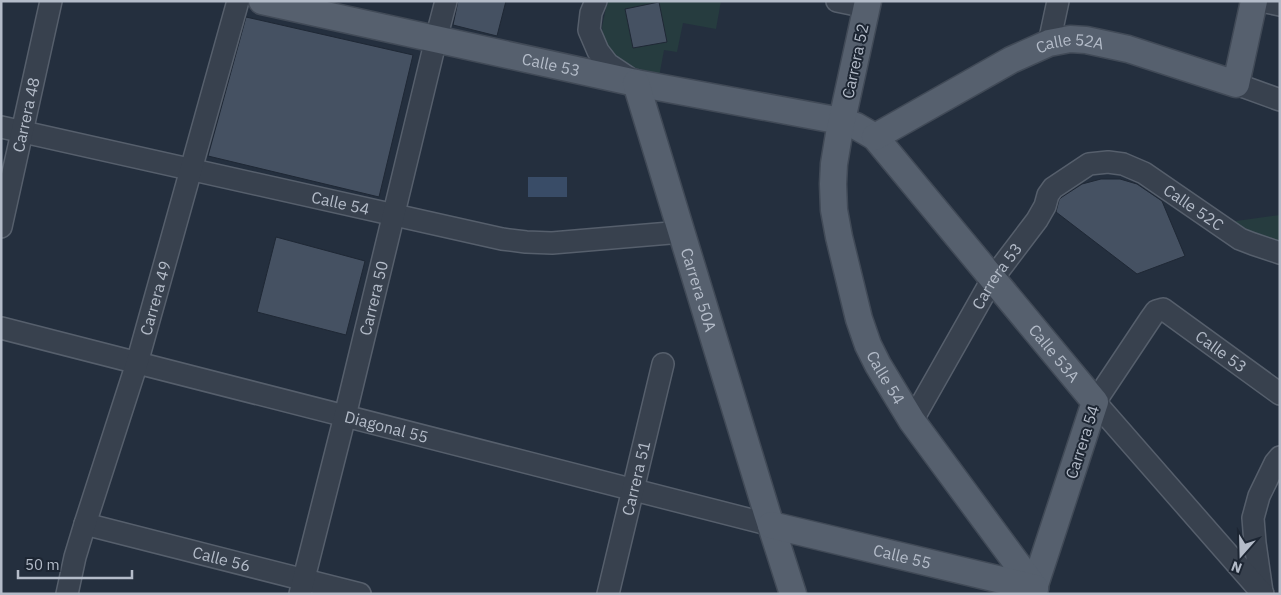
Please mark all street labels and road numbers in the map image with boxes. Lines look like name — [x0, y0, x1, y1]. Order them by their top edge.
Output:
street label: Carrera 52 — [837, 22, 873, 100]
street label: Calle 52A — [1033, 29, 1106, 58]
street label: Calle 53 — [520, 48, 582, 80]
street label: Carrera 48 — [8, 75, 44, 154]
street label: Calle 52C — [1160, 179, 1228, 235]
street label: Calle 54 — [310, 187, 372, 219]
street label: Carrera 53 — [967, 239, 1026, 313]
street label: Carrera 50A — [677, 245, 721, 334]
street label: Carrera 49 — [135, 259, 175, 337]
street label: Carrera 50 — [355, 259, 392, 337]
street label: Calle 53A — [1025, 320, 1084, 386]
street label: Calle 53 — [1192, 326, 1251, 377]
street label: Calle 54 — [862, 347, 909, 408]
street label: Carrera 54 — [1061, 403, 1103, 481]
street label: Diagonal 55 — [343, 406, 431, 447]
street label: Carrera 51 — [617, 439, 654, 518]
street label: Calle 55 — [871, 540, 933, 573]
street label: Calle 56 — [191, 542, 253, 576]

